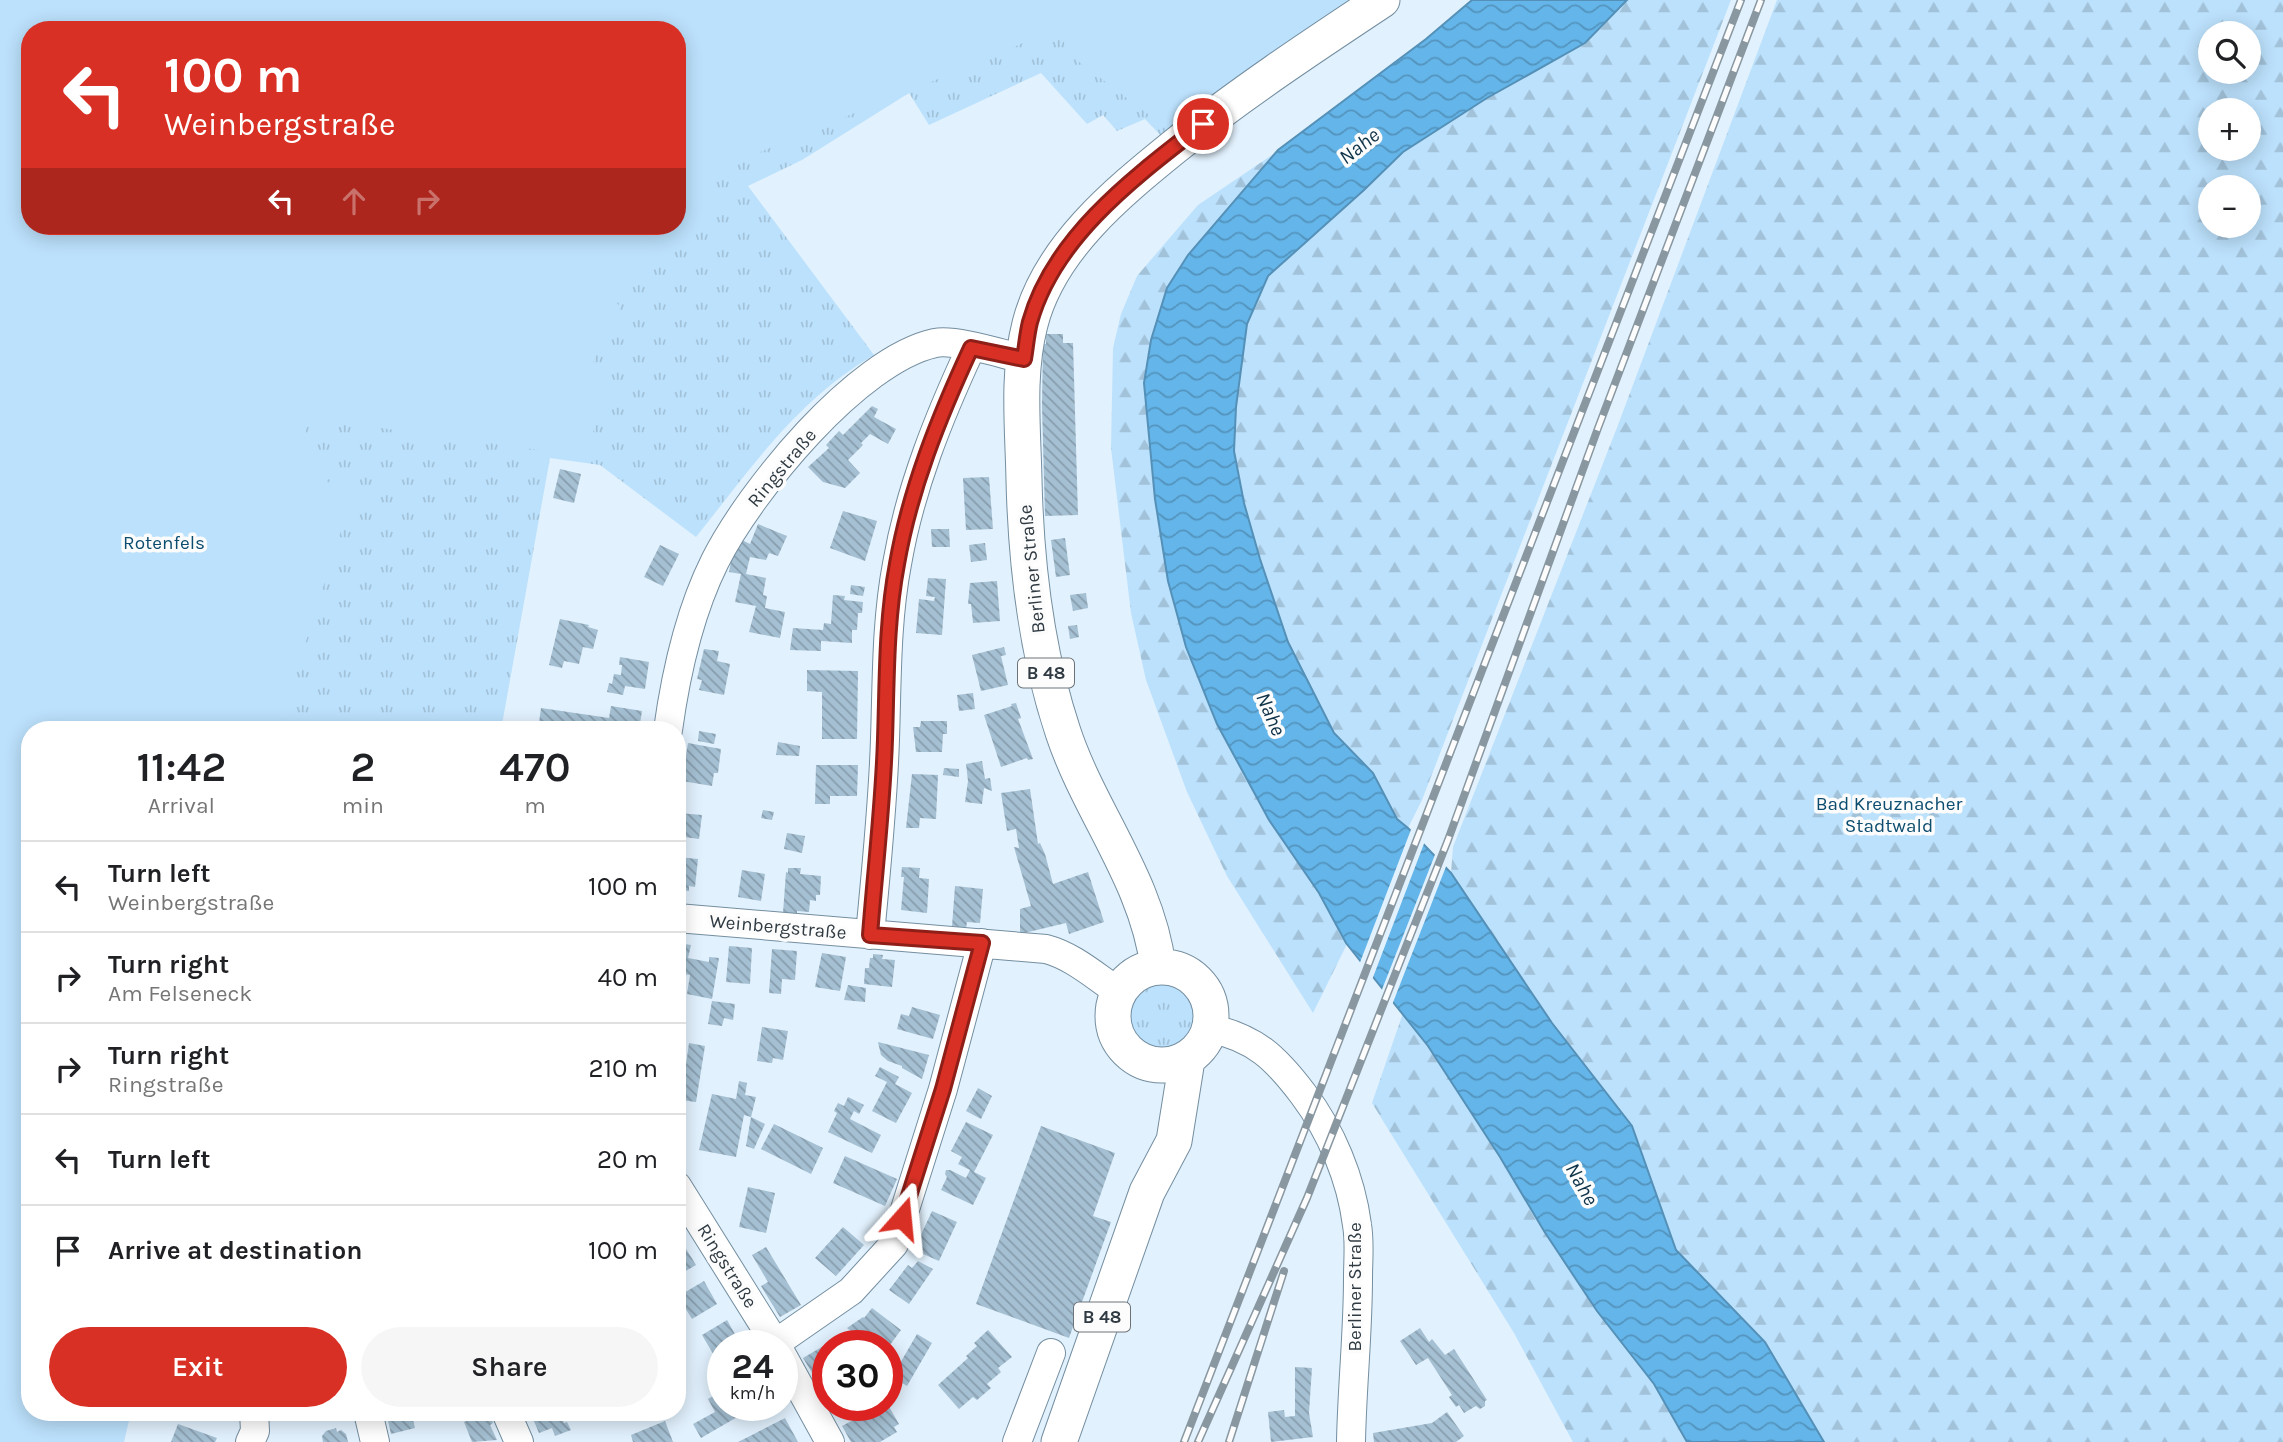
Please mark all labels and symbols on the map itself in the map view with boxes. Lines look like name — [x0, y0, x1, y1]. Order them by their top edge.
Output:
pin — [1173, 94, 1233, 154]
water label: Nahe — [1334, 123, 1384, 169]
street label: Ringstraße — [743, 424, 821, 512]
street label: Berliner Straße — [1014, 504, 1050, 634]
park label: Rotenfels — [123, 532, 205, 554]
road number: B 48 — [1018, 658, 1074, 688]
water label: Nahe — [1251, 689, 1291, 739]
park label: Bad Kreuznacher Stadtwald — [1816, 793, 1962, 837]
street label: Weinbergstraße — [709, 910, 847, 944]
water label: Nahe — [1561, 1159, 1603, 1210]
position arrow — [865, 1181, 939, 1255]
street label: Ringstraße — [692, 1220, 762, 1312]
street label: Berliner Straße — [1344, 1222, 1366, 1352]
road number: B 48 — [1074, 1302, 1130, 1332]
speed limit sign: 30 — [812, 1330, 903, 1421]

